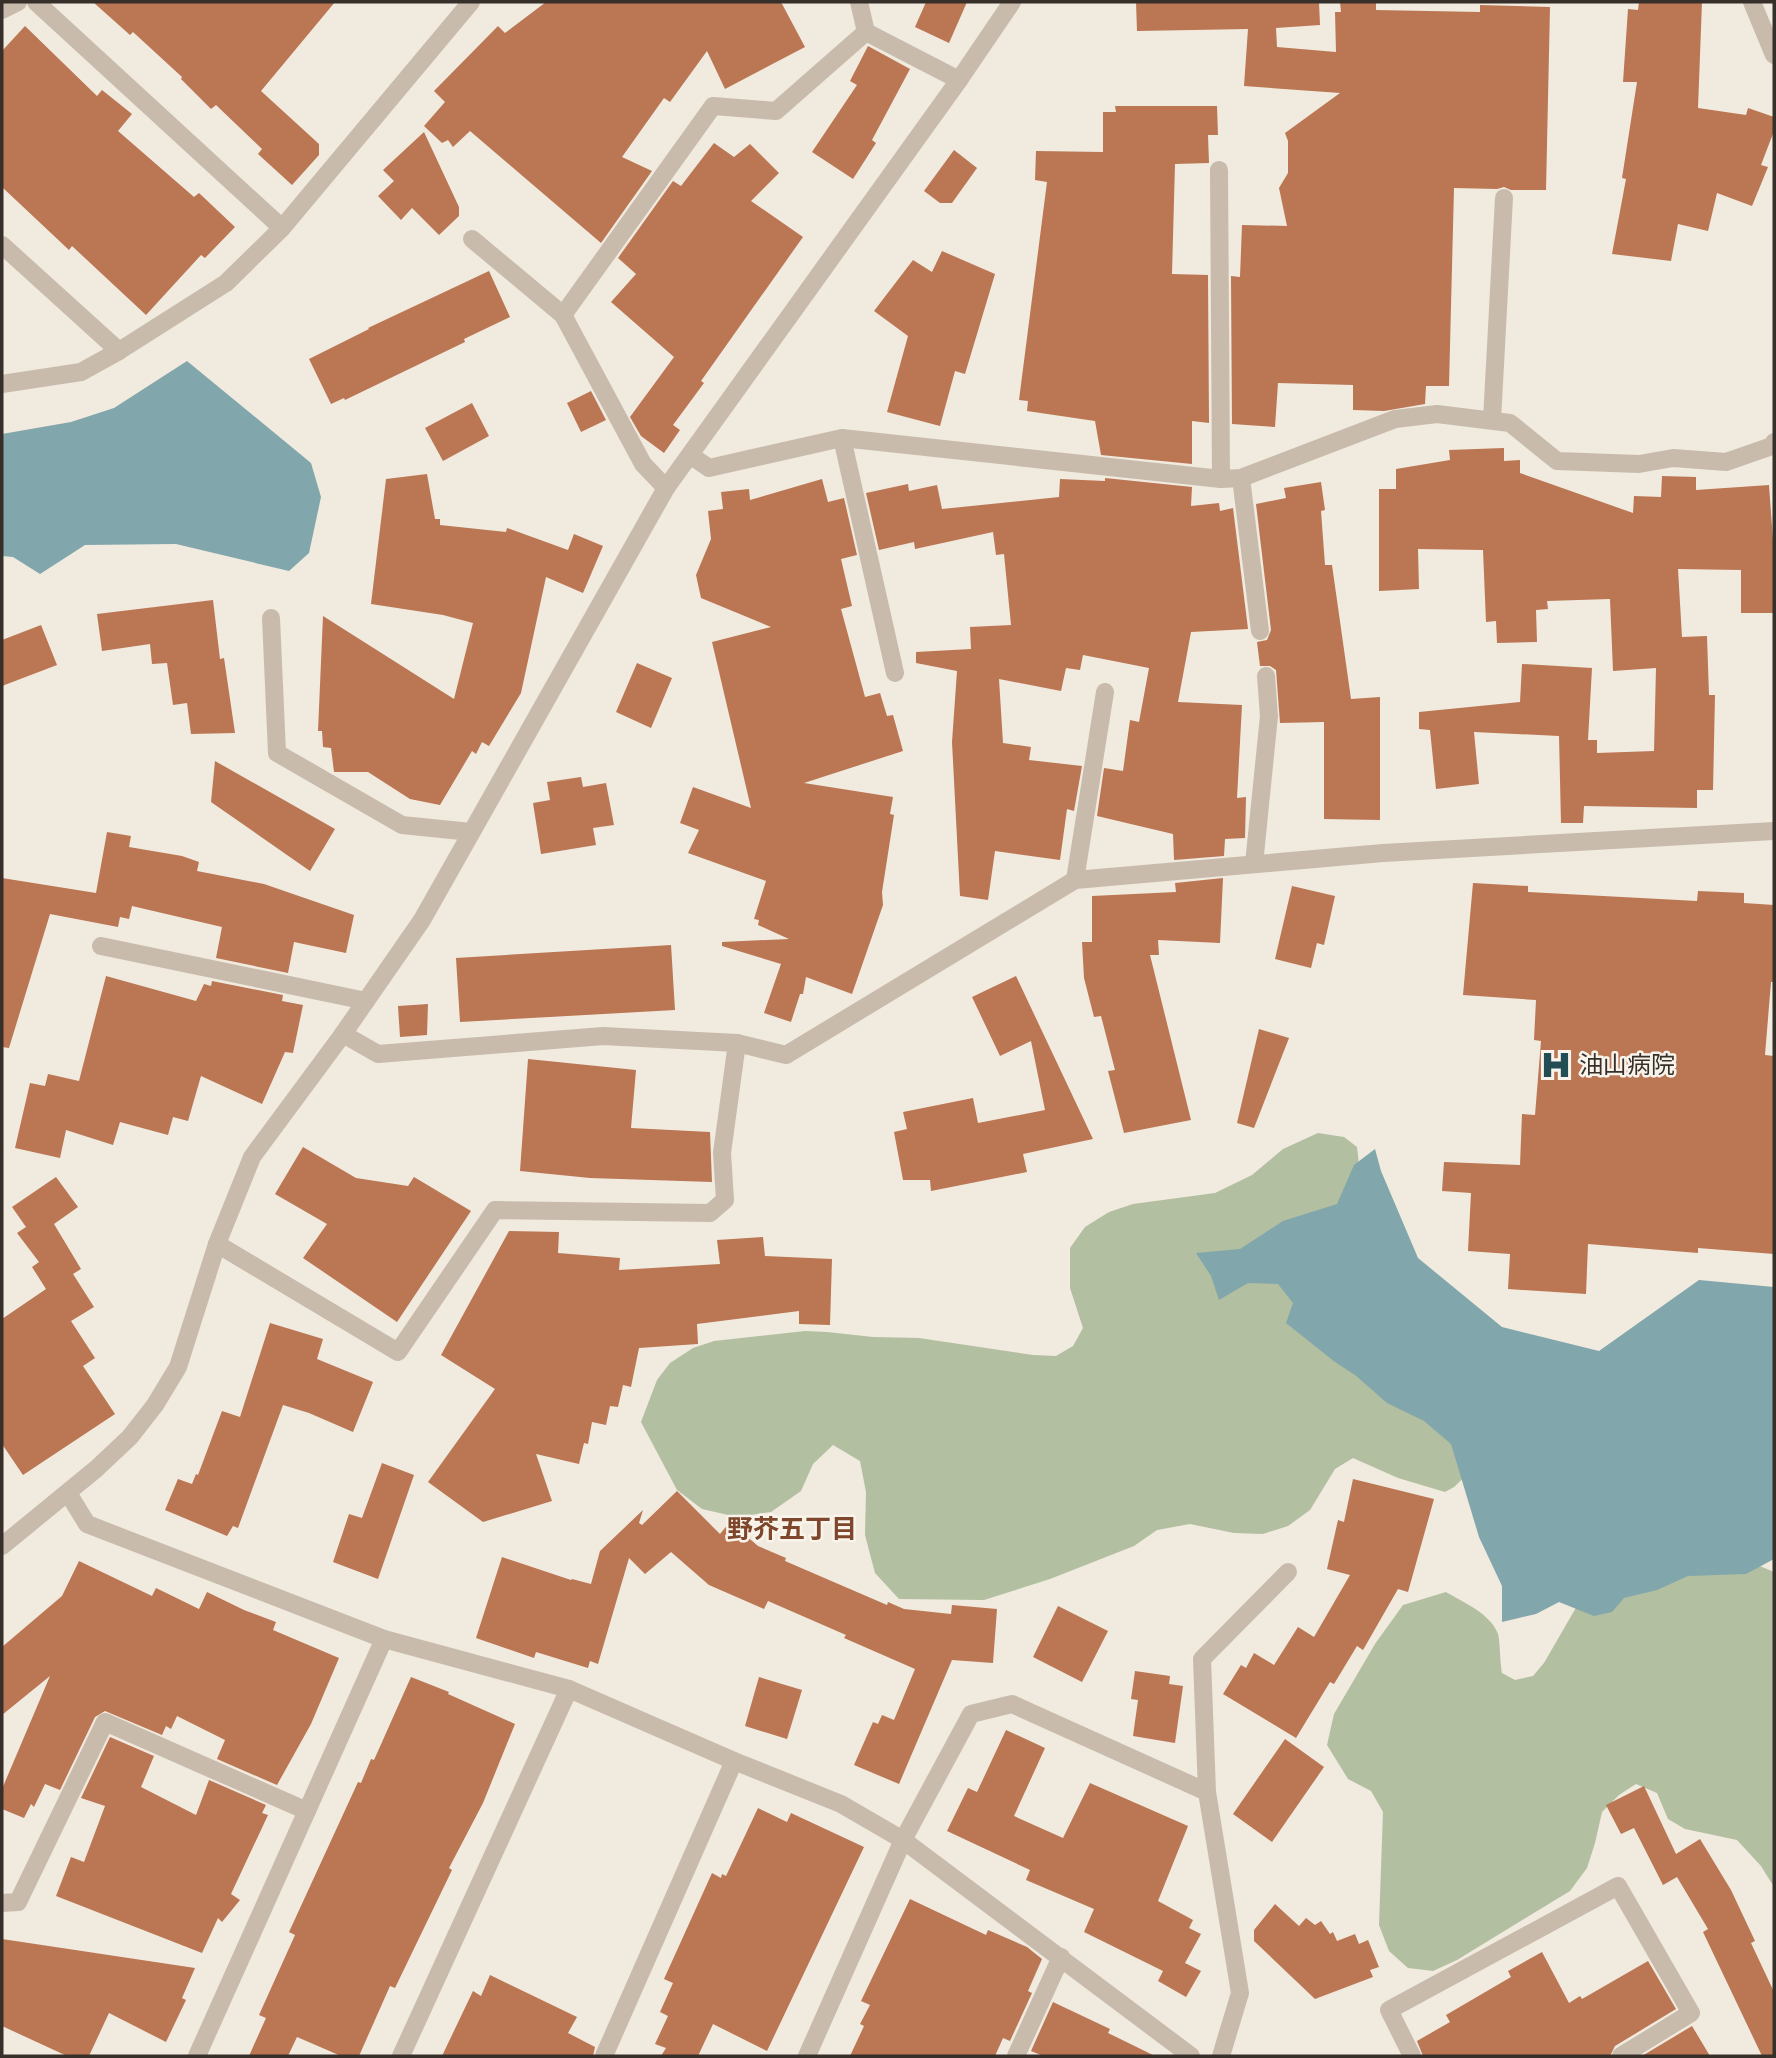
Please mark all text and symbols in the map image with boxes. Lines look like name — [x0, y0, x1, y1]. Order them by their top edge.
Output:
hospital icon: 油山病院 — [1539, 1048, 1573, 1082]
place label: 油山病院 — [1579, 1049, 1675, 1080]
district label: 野芥五丁目 — [727, 1512, 857, 1545]

